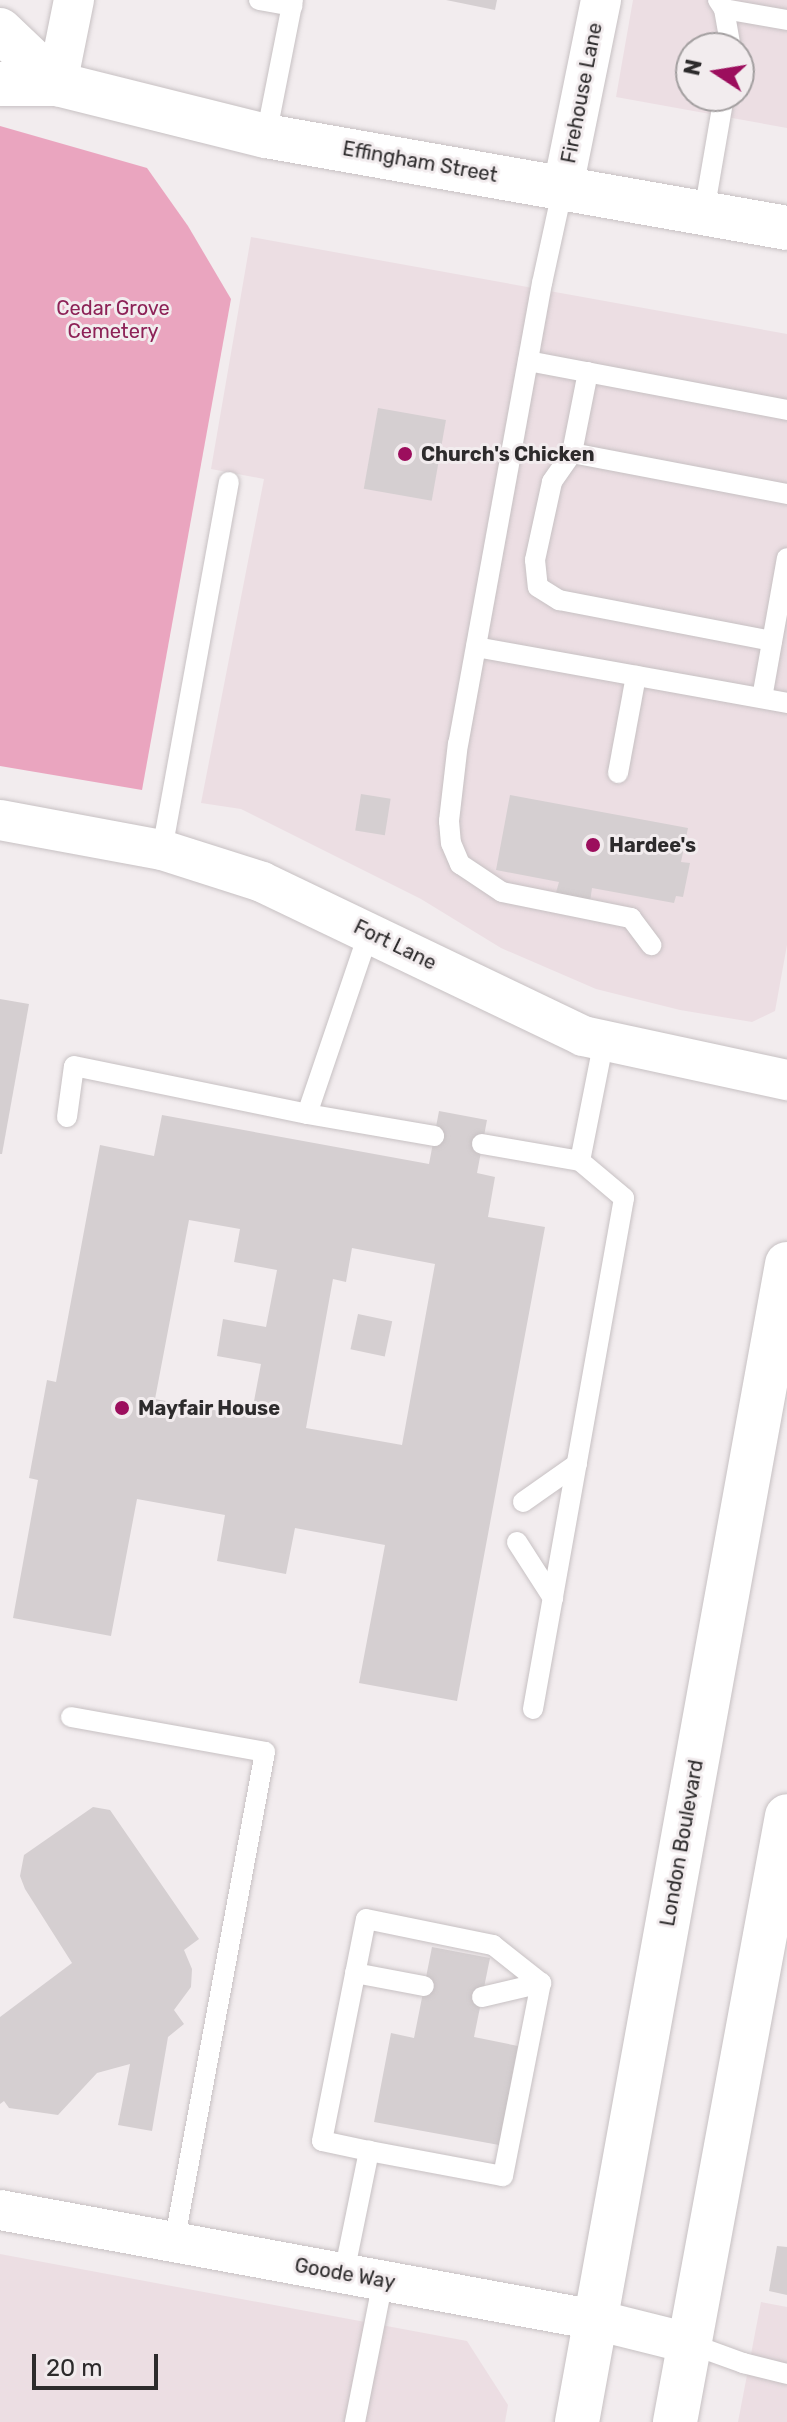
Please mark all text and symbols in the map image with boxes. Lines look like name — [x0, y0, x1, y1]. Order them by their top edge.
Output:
street label: Firehouse Lane — [557, 21, 607, 165]
north arrow — [675, 32, 755, 112]
text: N — [678, 57, 708, 78]
street label: Effingham Street — [341, 137, 499, 187]
park label: Cedar Grove Cemetery — [56, 297, 170, 344]
place label: Church's Chicken — [421, 442, 595, 466]
marker: Church's Chicken — [396, 445, 414, 463]
place label: Hardee's — [609, 833, 696, 857]
marker: Hardee's — [584, 836, 602, 854]
street label: Fort Lane — [350, 915, 440, 975]
place label: Mayfair House — [138, 1396, 280, 1420]
marker: Mayfair House — [113, 1399, 131, 1417]
street label: London Boulevard — [656, 1758, 708, 1928]
street label: Goode Way — [293, 2253, 397, 2295]
scale bar — [36, 2338, 162, 2388]
text: 20 m — [46, 2354, 103, 2382]

